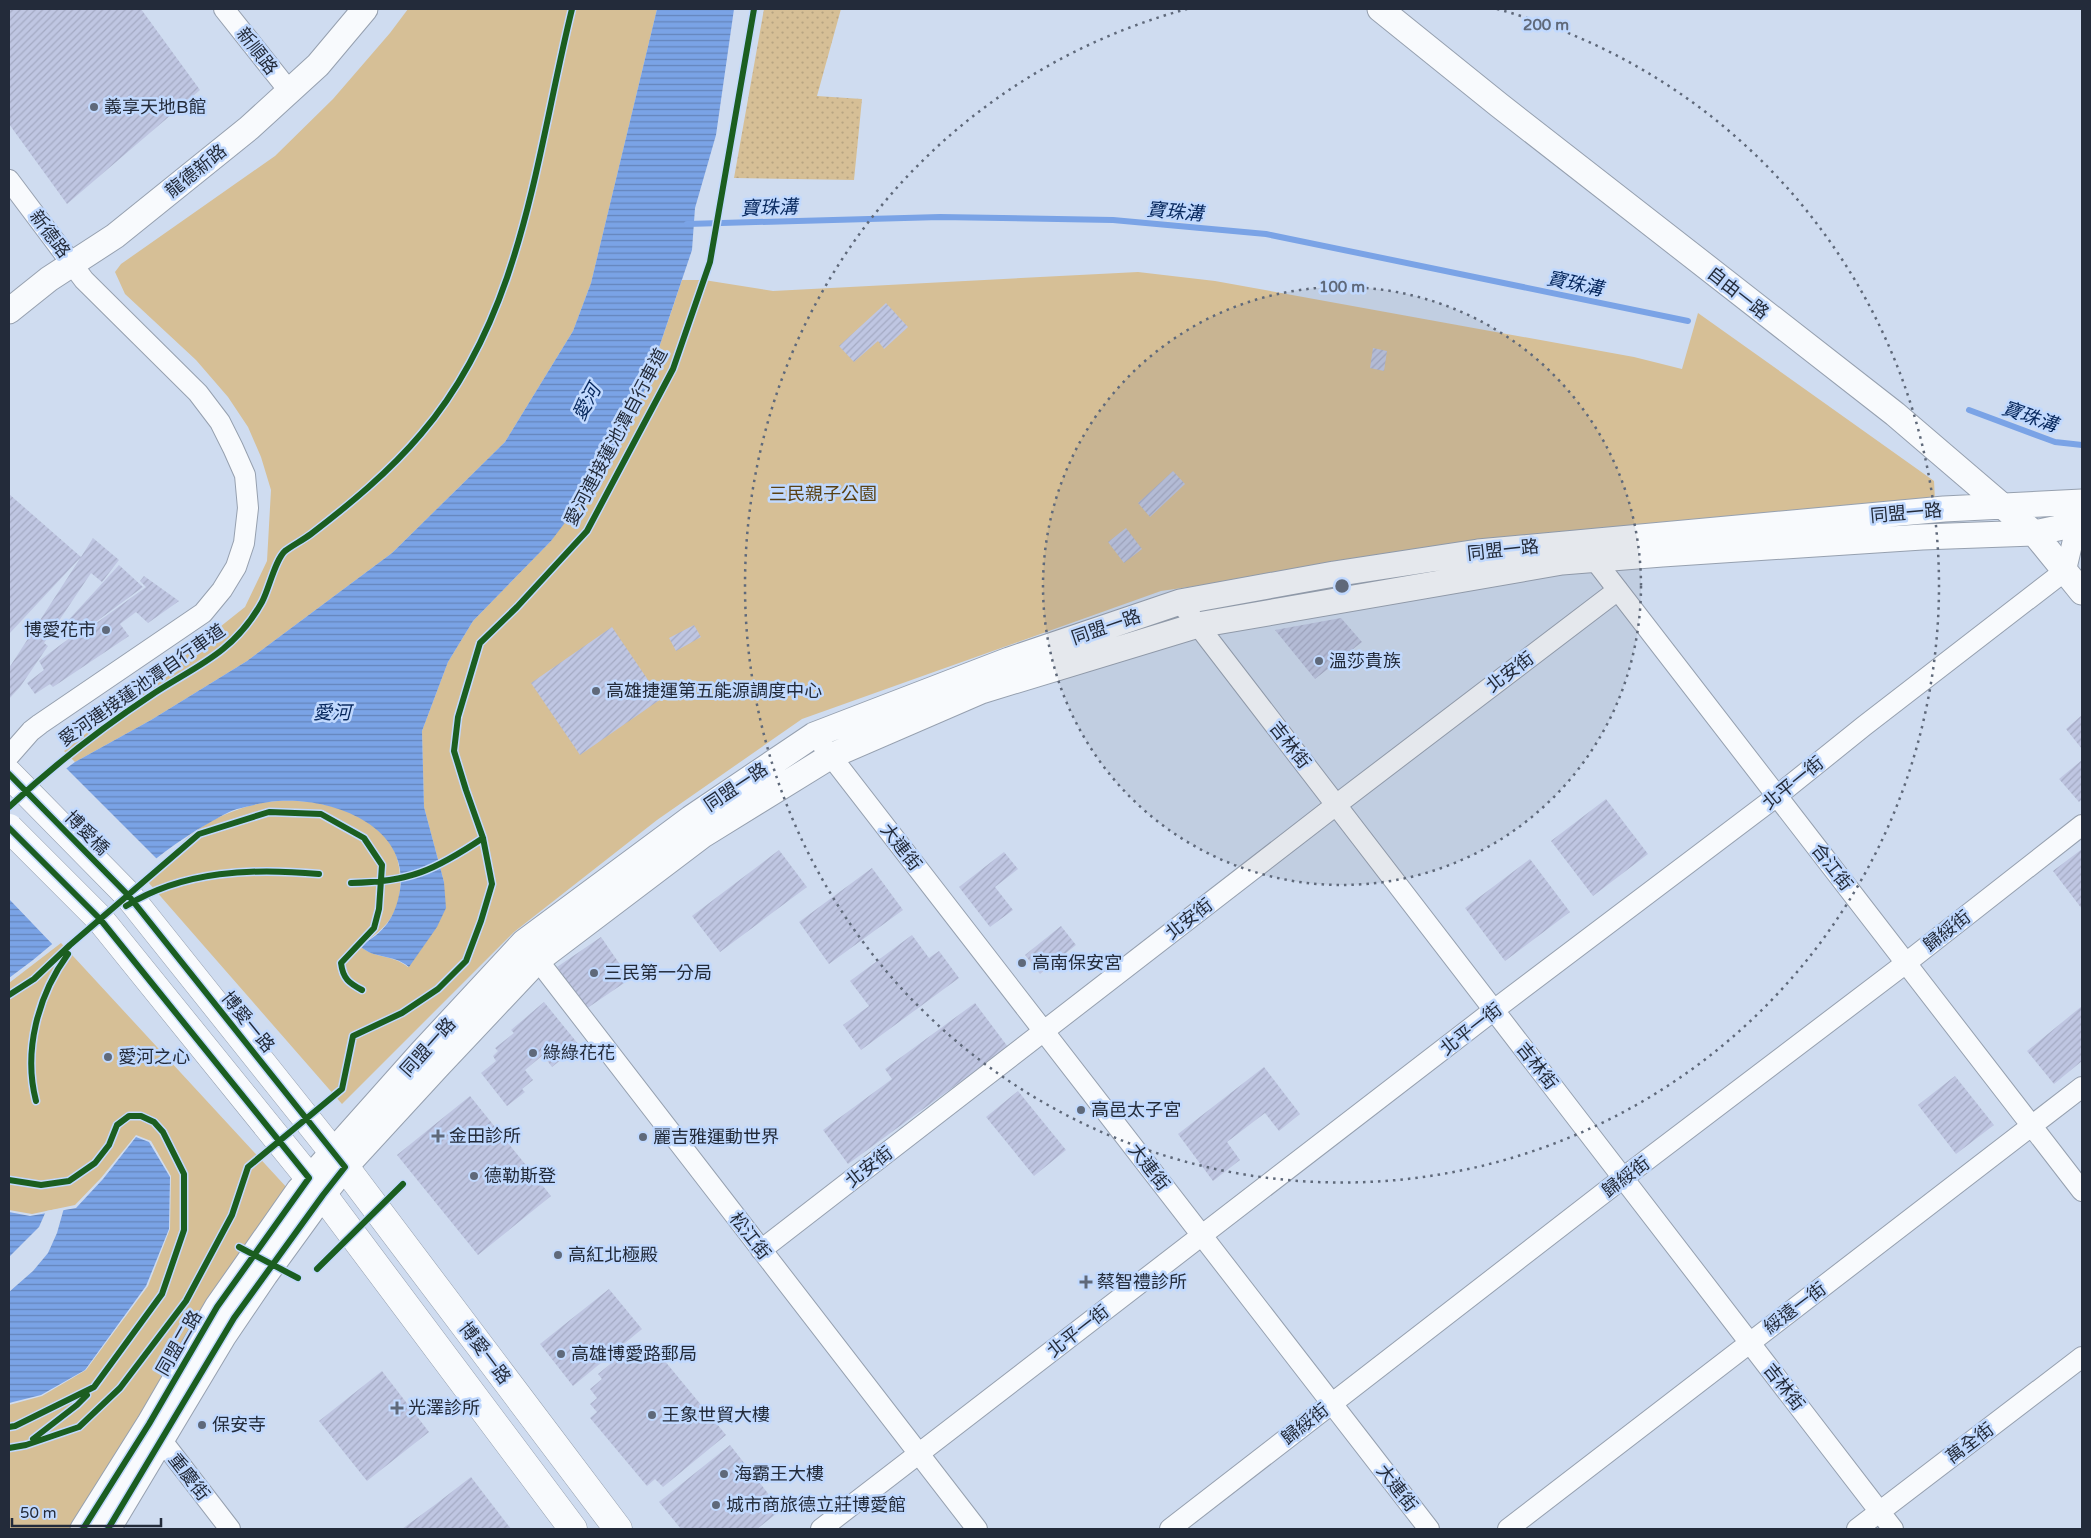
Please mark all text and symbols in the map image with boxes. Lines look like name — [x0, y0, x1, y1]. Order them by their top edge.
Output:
text: 200 m — [1523, 16, 1569, 34]
street label: 新順路 — [232, 23, 282, 79]
place label: 義享天地B館 — [104, 96, 206, 118]
marker: 義享天地B館 — [88, 101, 100, 113]
street label: 龍德新路 — [161, 140, 231, 202]
water label: 寶珠溝 — [740, 196, 801, 220]
water label: 寶珠溝 — [1146, 199, 1207, 226]
street label: 新德路 — [25, 206, 75, 262]
street label: 自由一路 — [1703, 262, 1773, 324]
water label: 寶珠溝 — [1545, 267, 1608, 301]
text: 100 m — [1319, 278, 1365, 296]
street label: 愛河連接蓮池潭自行車道 — [560, 344, 672, 530]
water label: 愛河 — [568, 377, 608, 424]
water label: 寶珠溝 — [1999, 397, 2063, 438]
park label: 三民親子公園 — [769, 483, 877, 505]
street label: 同盟一路 — [1869, 499, 1943, 527]
street label: 同盟一路 — [1466, 535, 1540, 565]
centre of rings — [1333, 577, 1351, 595]
street label: 同盟一路 — [1068, 605, 1144, 649]
place label: 博愛花市 — [24, 619, 96, 641]
street label: 愛河連接蓮池潭自行車道 — [55, 619, 229, 751]
marker: 博愛花市 — [100, 624, 112, 636]
street label: 北安街 — [1482, 647, 1538, 697]
place label: 溫莎貴族 — [1329, 650, 1401, 672]
marker: 溫莎貴族 — [1313, 655, 1325, 667]
place label: 高雄捷運第五能源調度中心 — [606, 680, 822, 702]
marker: 高雄捷運第五能源調度中心 — [590, 685, 602, 697]
water label: 愛河 — [313, 702, 355, 724]
street label: 吉林街 — [1265, 717, 1315, 773]
street label: 北平一街 — [1758, 752, 1828, 814]
street label: 同盟一路 — [700, 758, 772, 816]
street label: 博愛橋 — [60, 806, 114, 860]
street label: 大連街 — [876, 819, 926, 875]
street label: 合江街 — [1807, 839, 1857, 895]
street label: 北安街 — [1161, 894, 1217, 944]
street label: 歸綏街 — [1919, 906, 1975, 956]
place label: 高南保安宮 — [1032, 952, 1122, 974]
marker: 高南保安宮 — [1016, 957, 1028, 969]
place label: 三民第一分局 — [604, 962, 712, 984]
marker: 三民第一分局 — [588, 967, 600, 979]
street label: 博愛一路 — [217, 987, 279, 1057]
street label: 北平一街 — [1436, 998, 1506, 1060]
street label: 同盟一路 — [396, 1013, 460, 1081]
street label: 吉林街 — [1512, 1038, 1562, 1094]
place label: 綠綠花花 — [543, 1042, 615, 1064]
place label: 愛河之心 — [118, 1046, 190, 1068]
marker: 綠綠花花 — [527, 1047, 539, 1059]
marker: 愛河之心 — [102, 1051, 114, 1063]
place label: 高邑太子宮 — [1091, 1099, 1181, 1121]
marker: 高邑太子宮 — [1075, 1104, 1087, 1116]
place label: 金田診所 — [449, 1125, 521, 1147]
place label: 麗吉雅運動世界 — [653, 1126, 779, 1148]
marker: 金田診所 — [431, 1129, 445, 1143]
marker: 麗吉雅運動世界 — [637, 1131, 649, 1143]
street label: 大連街 — [1124, 1139, 1174, 1195]
street label: 北安街 — [841, 1142, 897, 1192]
street label: 歸綏街 — [1598, 1152, 1654, 1202]
place label: 德勒斯登 — [484, 1165, 556, 1187]
marker: 德勒斯登 — [468, 1170, 480, 1182]
street label: 松江街 — [725, 1208, 775, 1264]
place label: 高紅北極殿 — [568, 1244, 658, 1266]
marker: 高紅北極殿 — [552, 1249, 564, 1261]
place label: 蔡智禮診所 — [1097, 1271, 1187, 1293]
marker: 蔡智禮診所 — [1079, 1275, 1093, 1289]
street label: 綏遠一街 — [1760, 1278, 1830, 1338]
street label: 北平一街 — [1043, 1300, 1113, 1362]
street label: 同盟二路 — [151, 1306, 207, 1380]
street label: 博愛一路 — [455, 1318, 515, 1388]
place label: 高雄博愛路郵局 — [571, 1343, 697, 1365]
marker: 高雄博愛路郵局 — [555, 1348, 567, 1360]
street label: 吉林街 — [1759, 1359, 1809, 1415]
place label: 光澤診所 — [408, 1397, 480, 1419]
street label: 歸綏街 — [1277, 1399, 1333, 1449]
marker: 光澤診所 — [390, 1401, 404, 1415]
place label: 王象世貿大樓 — [662, 1404, 770, 1426]
marker: 王象世貿大樓 — [646, 1409, 658, 1421]
place label: 保安寺 — [212, 1414, 266, 1436]
street label: 萬全街 — [1942, 1418, 1998, 1468]
marker: 保安寺 — [196, 1419, 208, 1431]
street label: 重慶街 — [164, 1449, 214, 1505]
street label: 大連街 — [1372, 1460, 1422, 1516]
place label: 海霸王大樓 — [734, 1463, 824, 1485]
marker: 海霸王大樓 — [718, 1468, 730, 1480]
place label: 城市商旅德立莊博愛館 — [726, 1494, 906, 1516]
scale bar — [12, 1496, 161, 1528]
marker: 城市商旅德立莊博愛館 — [710, 1499, 722, 1511]
text: 50 m — [20, 1504, 57, 1522]

